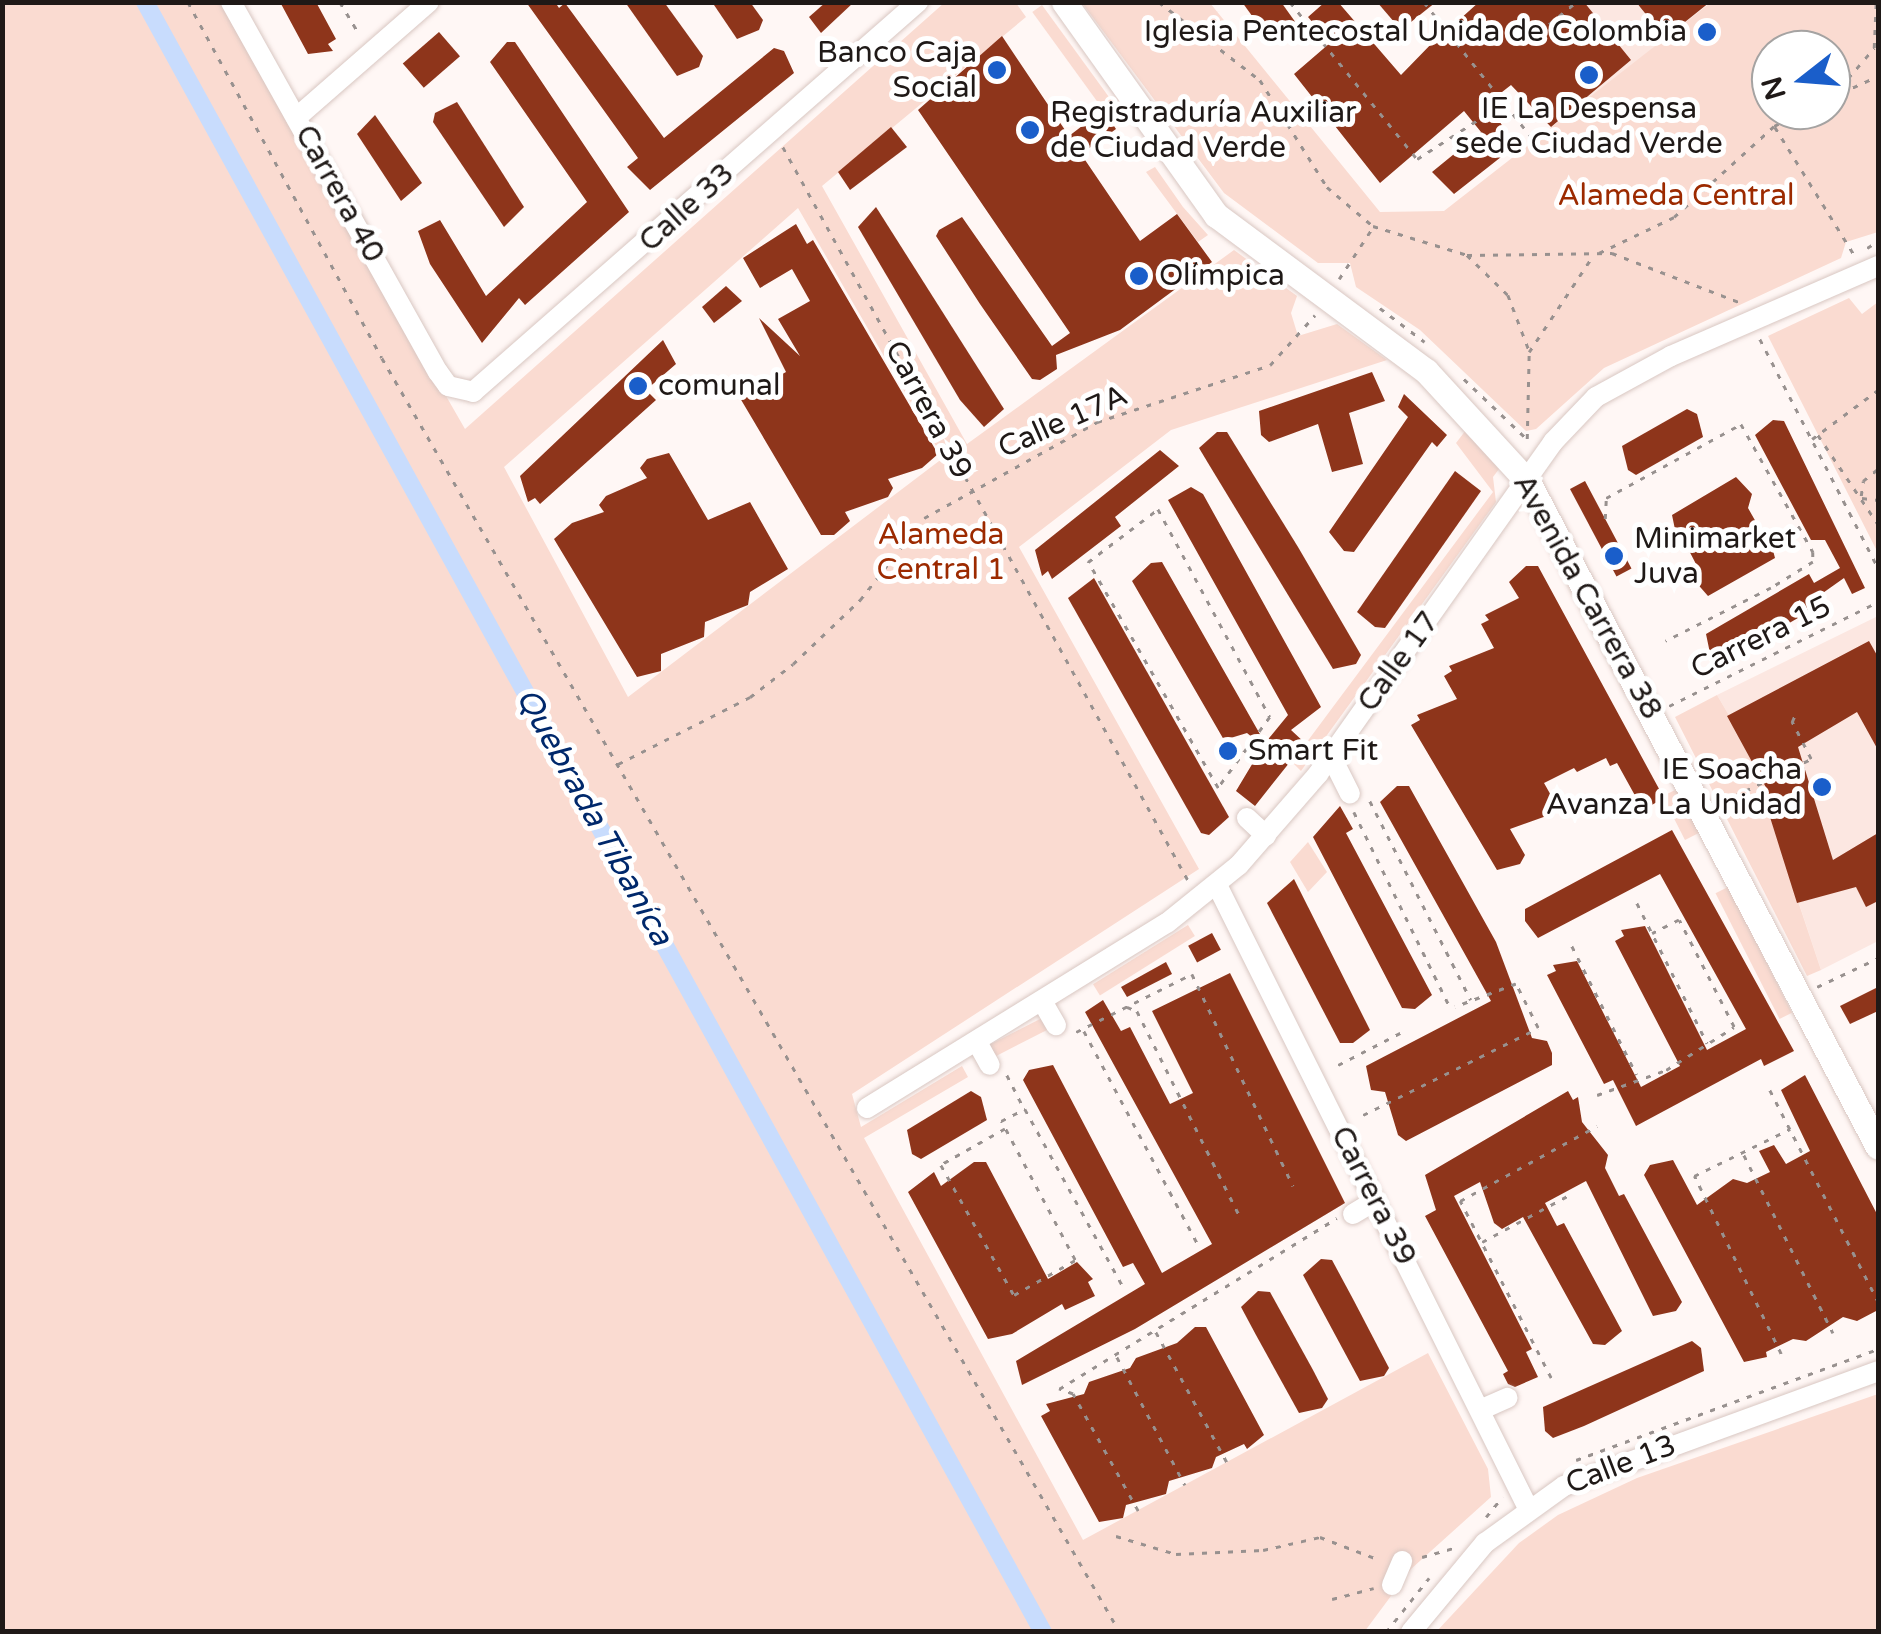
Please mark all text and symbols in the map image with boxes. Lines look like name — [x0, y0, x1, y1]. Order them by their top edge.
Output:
place label: Iglesia Pentecostal Unida de Colombia — [1144, 14, 1687, 50]
marker: Iglesia Pentecostal Unida de Colombia — [1696, 21, 1718, 43]
north arrow — [1751, 30, 1851, 130]
place label: Banco Caja Social — [817, 35, 977, 106]
marker: Banco Caja Social — [986, 59, 1008, 81]
marker: IE La Despensa sede Ciudad Verde — [1578, 64, 1600, 86]
text: N — [1755, 72, 1794, 104]
place label: IE La Despensa sede Ciudad Verde — [1455, 91, 1723, 162]
place label: Registraduría Auxiliar de Ciudad Verde — [1050, 95, 1356, 166]
street label: Carrera 40 — [287, 119, 391, 269]
marker: Registraduría Auxiliar de Ciudad Verde — [1019, 119, 1041, 141]
street label: Calle 33 — [632, 156, 742, 260]
park label: Alameda Central — [1557, 178, 1795, 214]
place label: Olímpica — [1159, 258, 1285, 294]
marker: Olímpica — [1128, 265, 1150, 287]
street label: Carrera 39 — [877, 335, 979, 485]
place label: comunal — [658, 368, 780, 404]
marker: comunal — [627, 375, 649, 397]
street label: Calle 17A — [993, 378, 1133, 466]
street label: Avenida Carrera 38 — [1505, 468, 1669, 726]
park label: Alameda Central 1 — [876, 517, 1006, 588]
place label: Minimarket Juva — [1634, 521, 1796, 592]
marker: Minimarket Juva — [1603, 545, 1625, 567]
street label: Carrera 15 — [1685, 589, 1837, 687]
street label: Calle 17 — [1351, 605, 1447, 719]
water label: Quebrada Tibaníca — [507, 682, 681, 952]
place label: Smart Fit — [1248, 733, 1378, 769]
marker: Smart Fit — [1217, 740, 1239, 762]
place label: IE Soacha Avanza La Unidad — [1546, 752, 1802, 822]
marker: IE Soacha Avanza La Unidad — [1811, 776, 1833, 798]
street label: Carrera 39 — [1323, 1121, 1423, 1271]
street label: Calle 13 — [1561, 1428, 1681, 1502]

